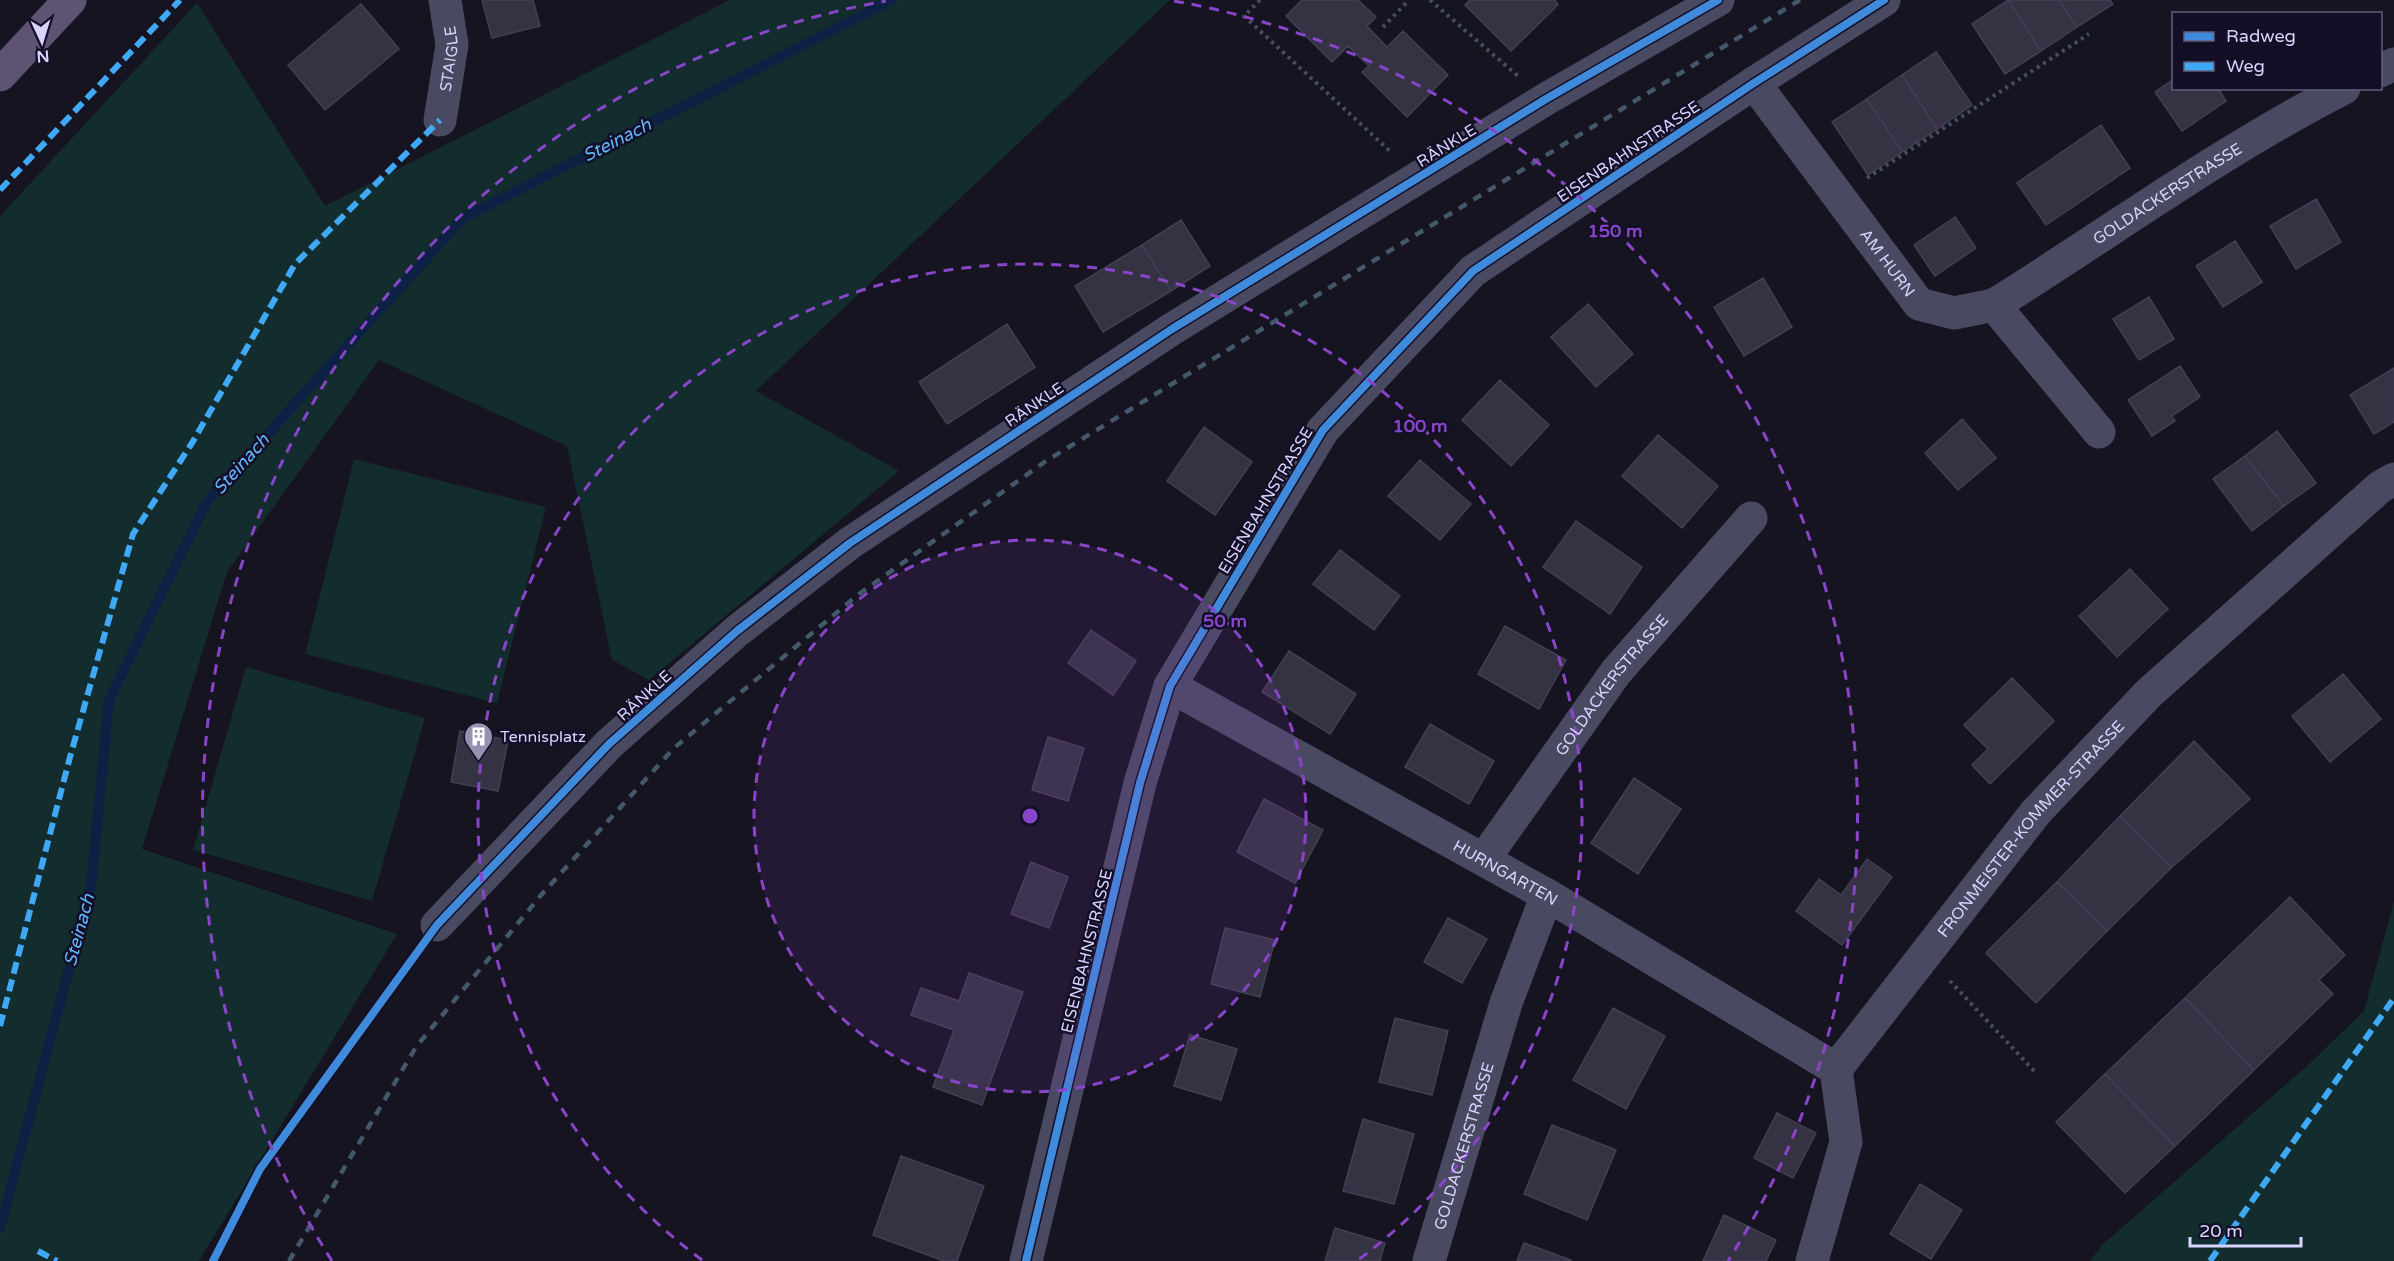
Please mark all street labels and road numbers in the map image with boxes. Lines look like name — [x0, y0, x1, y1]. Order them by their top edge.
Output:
street label: STAIGLE — [436, 24, 463, 93]
street label: EISENBAHNSTRASSE — [1553, 97, 1704, 207]
street label: RÄNKLE — [1413, 120, 1480, 172]
street label: GOLDACKERSTRASSE — [2089, 139, 2246, 250]
street label: AM HURN — [1855, 225, 1919, 301]
street label: RÄNKLE — [1001, 378, 1068, 432]
street label: EISENBAHNSTRASSE — [1214, 423, 1318, 578]
street label: GOLDACKERSTRASSE — [1551, 610, 1673, 760]
street label: RÄNKLE — [613, 666, 676, 725]
street label: FRONMEISTER-KOMMER-STRASSE — [1933, 716, 2129, 941]
street label: HURNGARTEN — [1449, 836, 1561, 910]
street label: EISENBAHNSTRASSE — [1057, 867, 1117, 1035]
street label: GOLDACKERSTRASSE — [1430, 1060, 1499, 1232]

